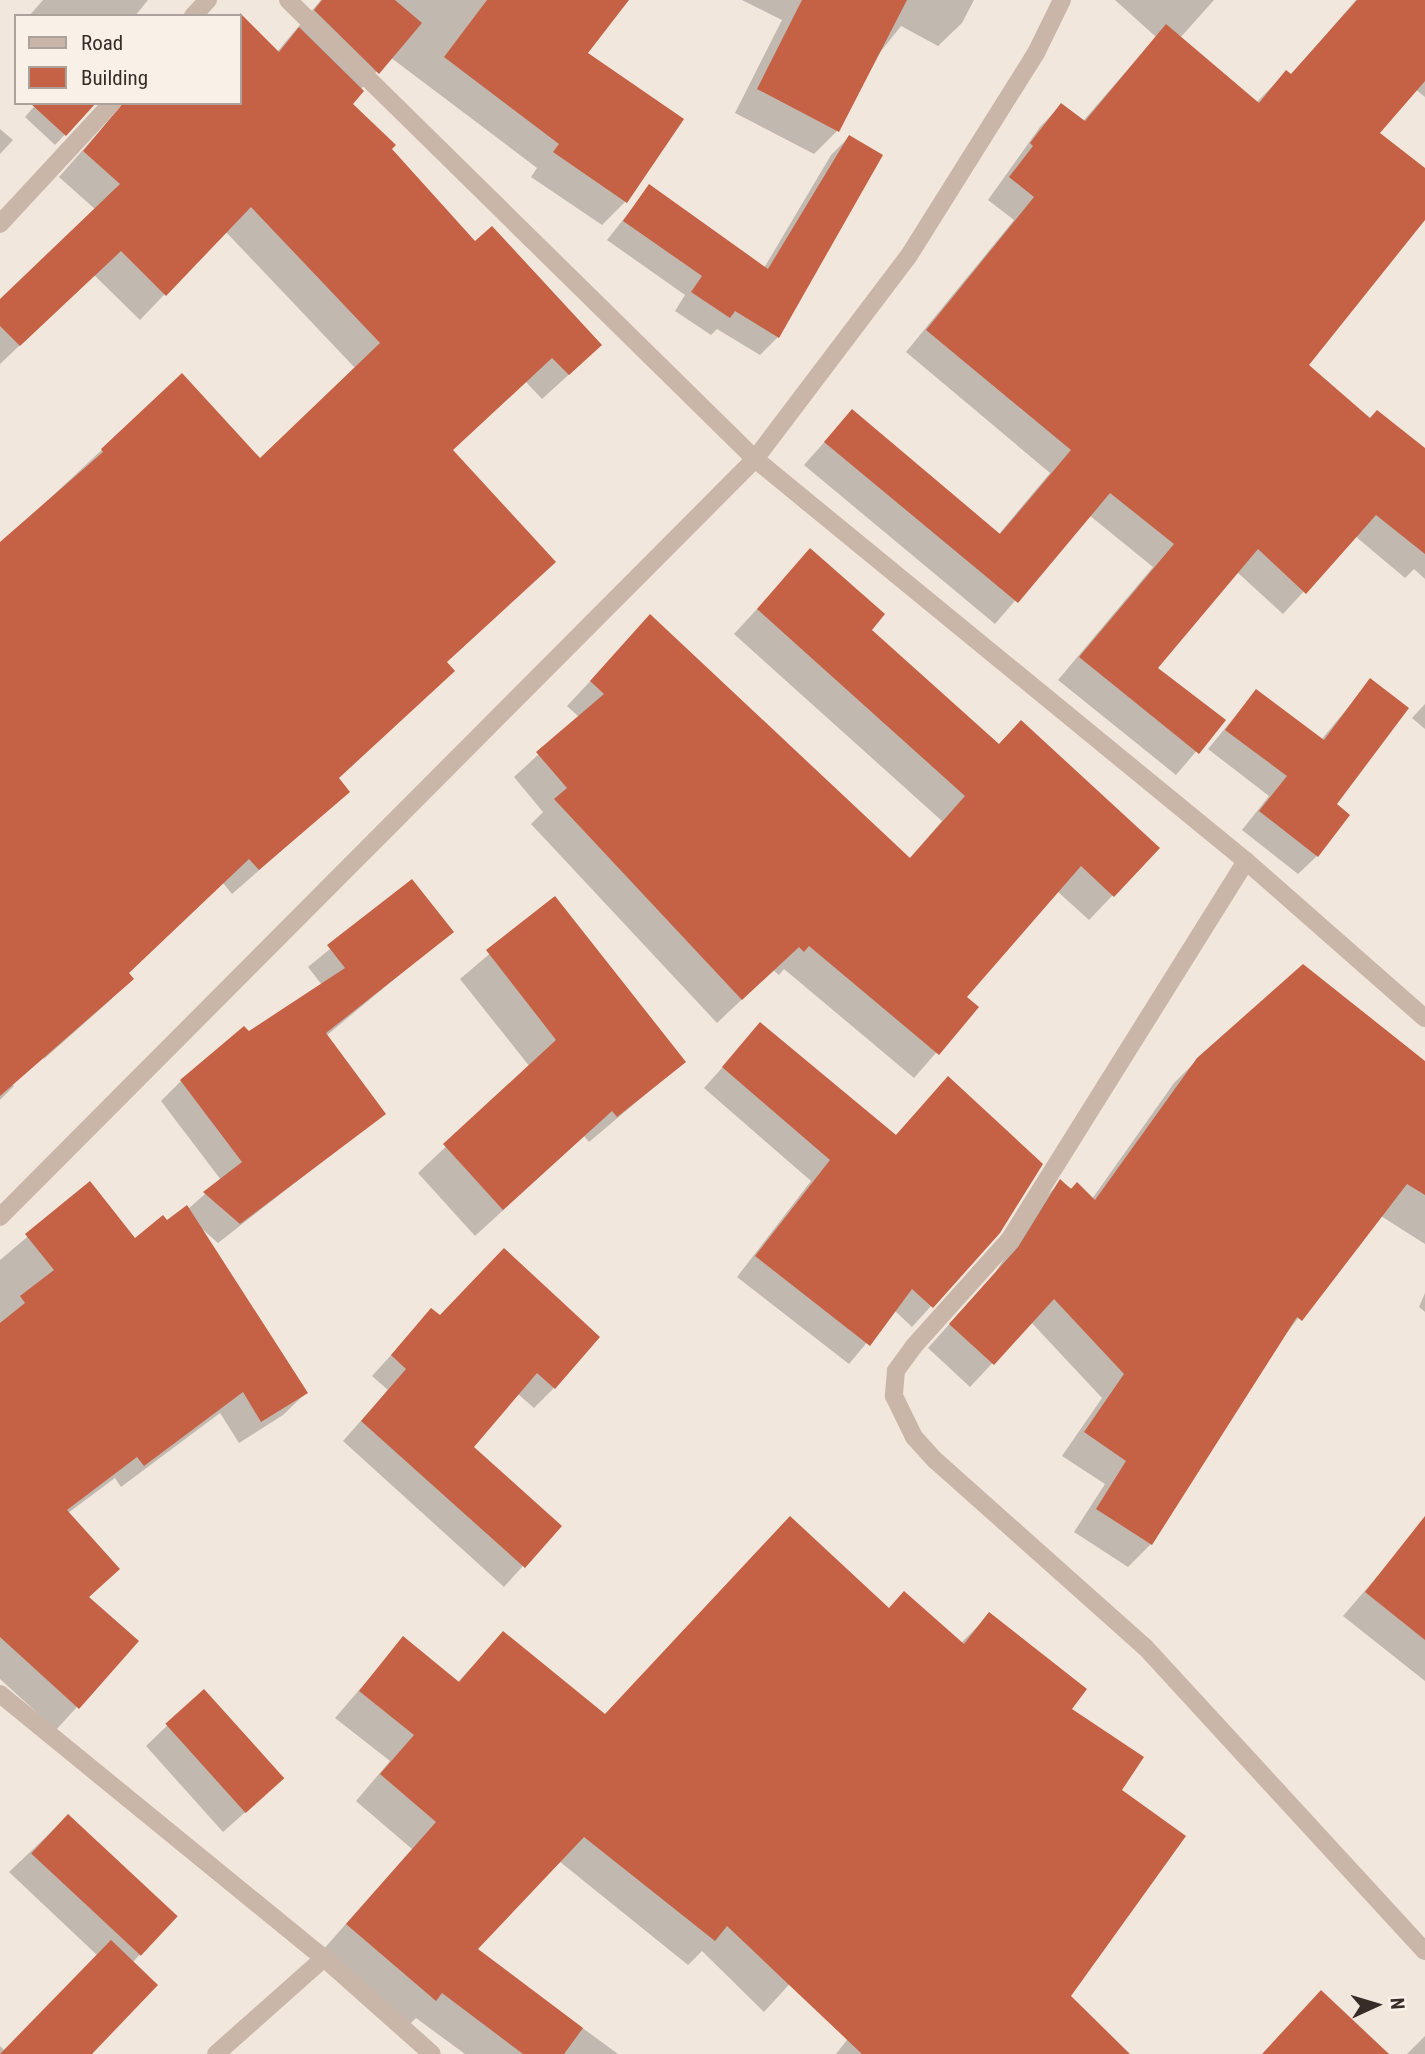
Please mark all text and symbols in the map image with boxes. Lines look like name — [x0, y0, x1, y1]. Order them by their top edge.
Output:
legend — [14, 14, 242, 105]
text: Road — [81, 31, 123, 55]
text: Building — [81, 66, 148, 90]
north arrow — [1341, 1970, 1411, 2040]
text: N — [1386, 1997, 1409, 2010]

